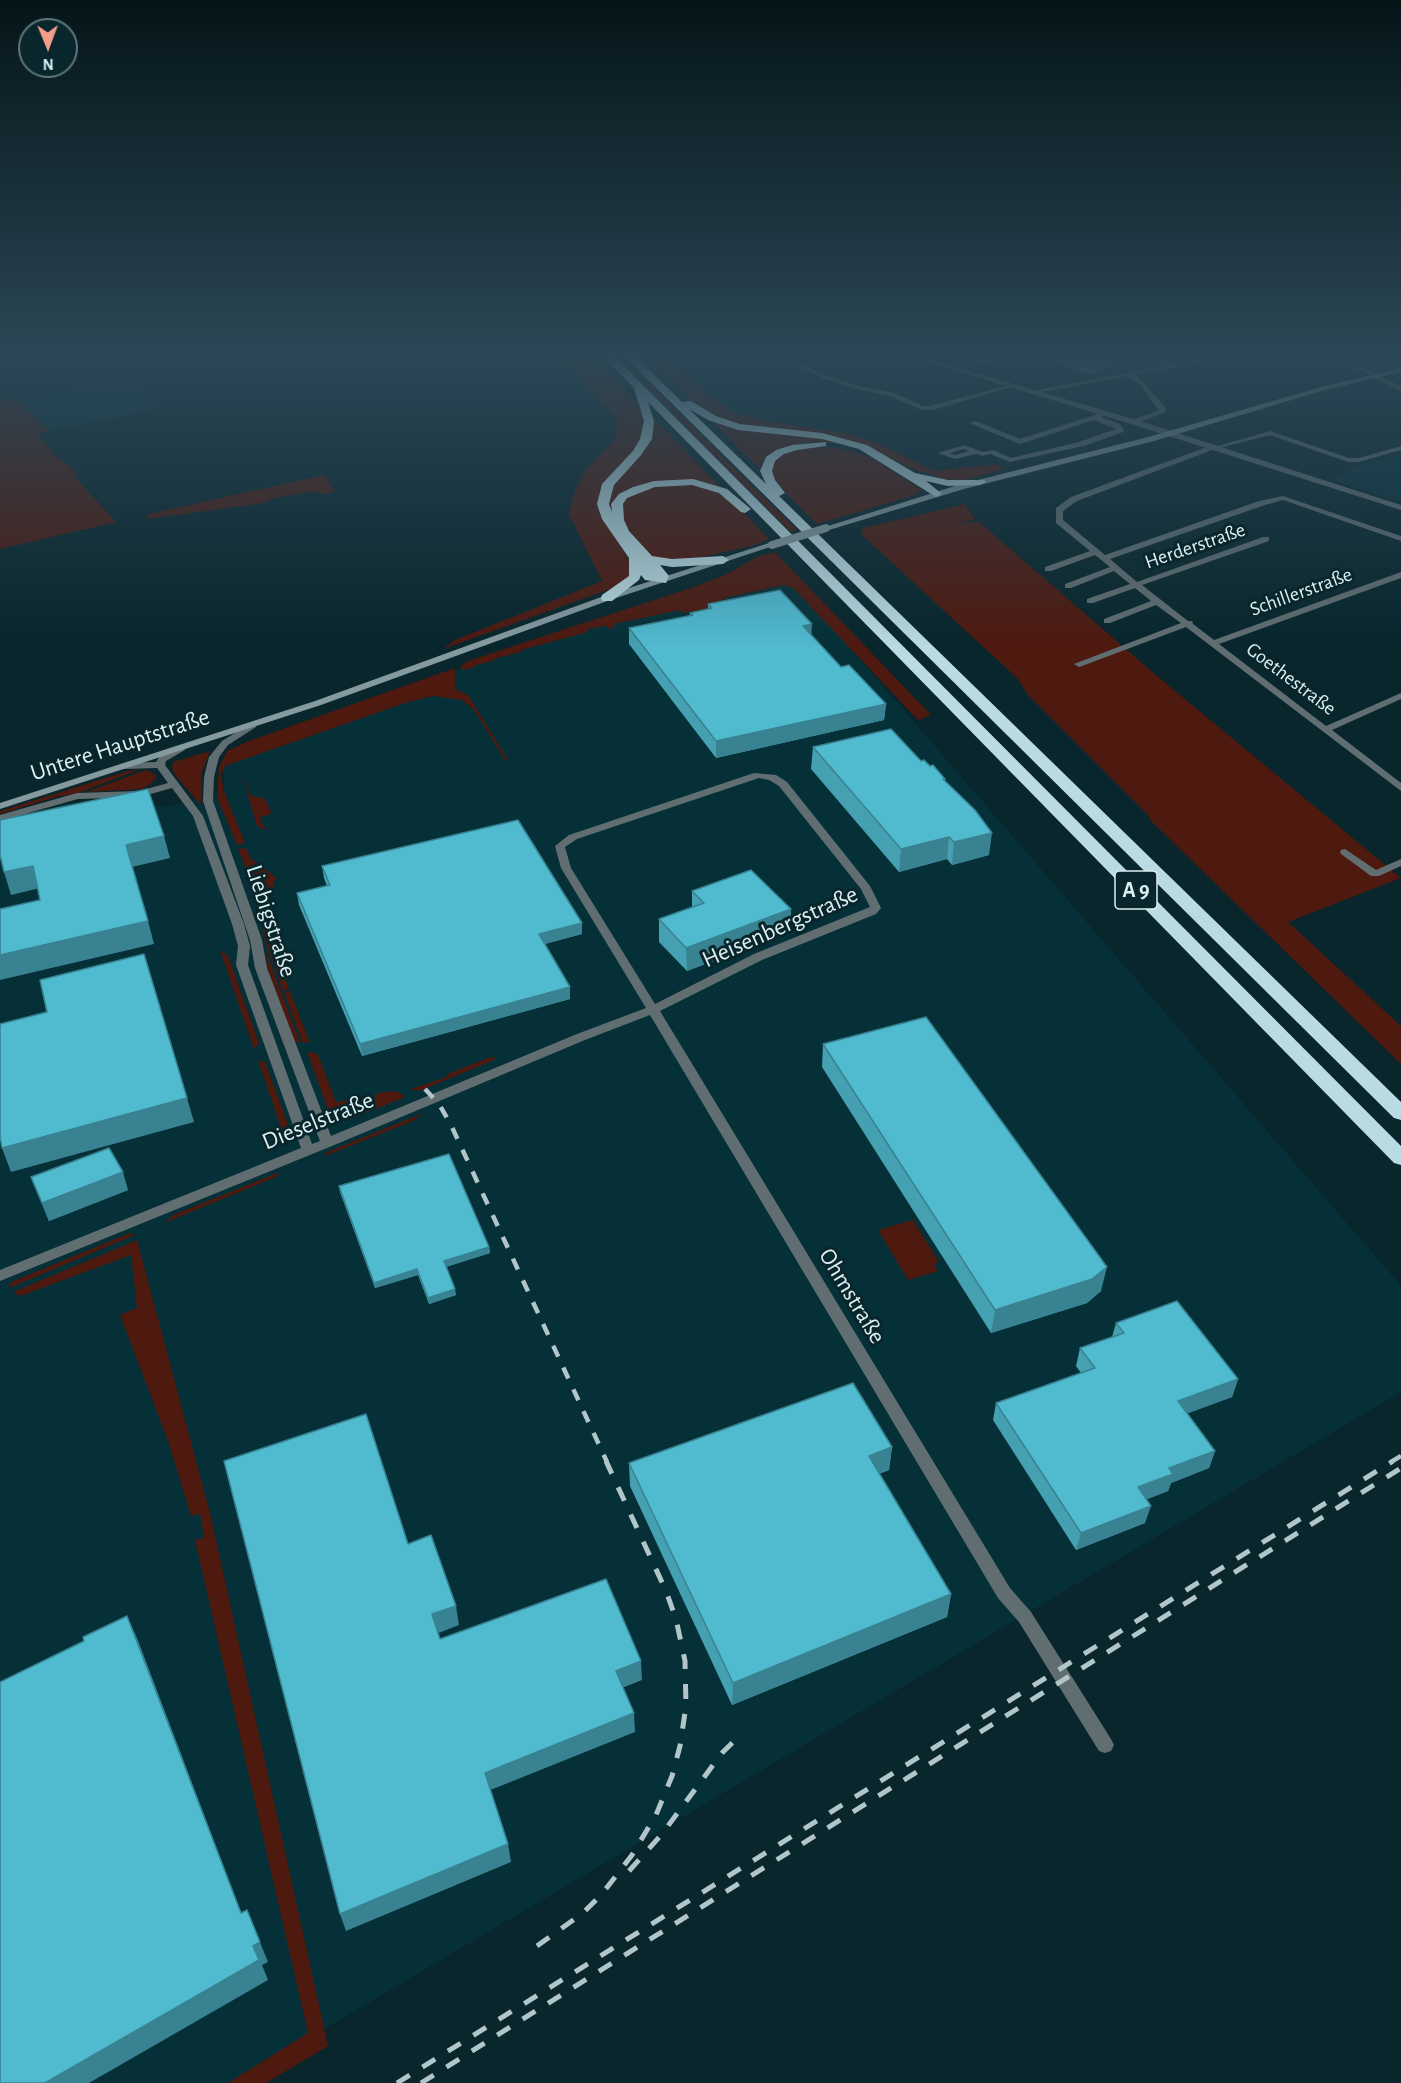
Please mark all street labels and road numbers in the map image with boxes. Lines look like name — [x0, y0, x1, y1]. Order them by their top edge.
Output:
street label: Herderstraße — [1142, 518, 1248, 574]
street label: Schillerstraße — [1247, 562, 1355, 622]
street label: Goethestraße — [1241, 637, 1341, 721]
street label: Untere Hauptstraße — [27, 702, 213, 788]
street label: Liebigstraße — [239, 861, 303, 981]
road number: A 9 — [1115, 871, 1157, 909]
street label: Heisenbergstraße — [698, 880, 862, 974]
street label: Dieselstraße — [258, 1086, 378, 1156]
street label: Ohmstraße — [812, 1243, 892, 1349]

